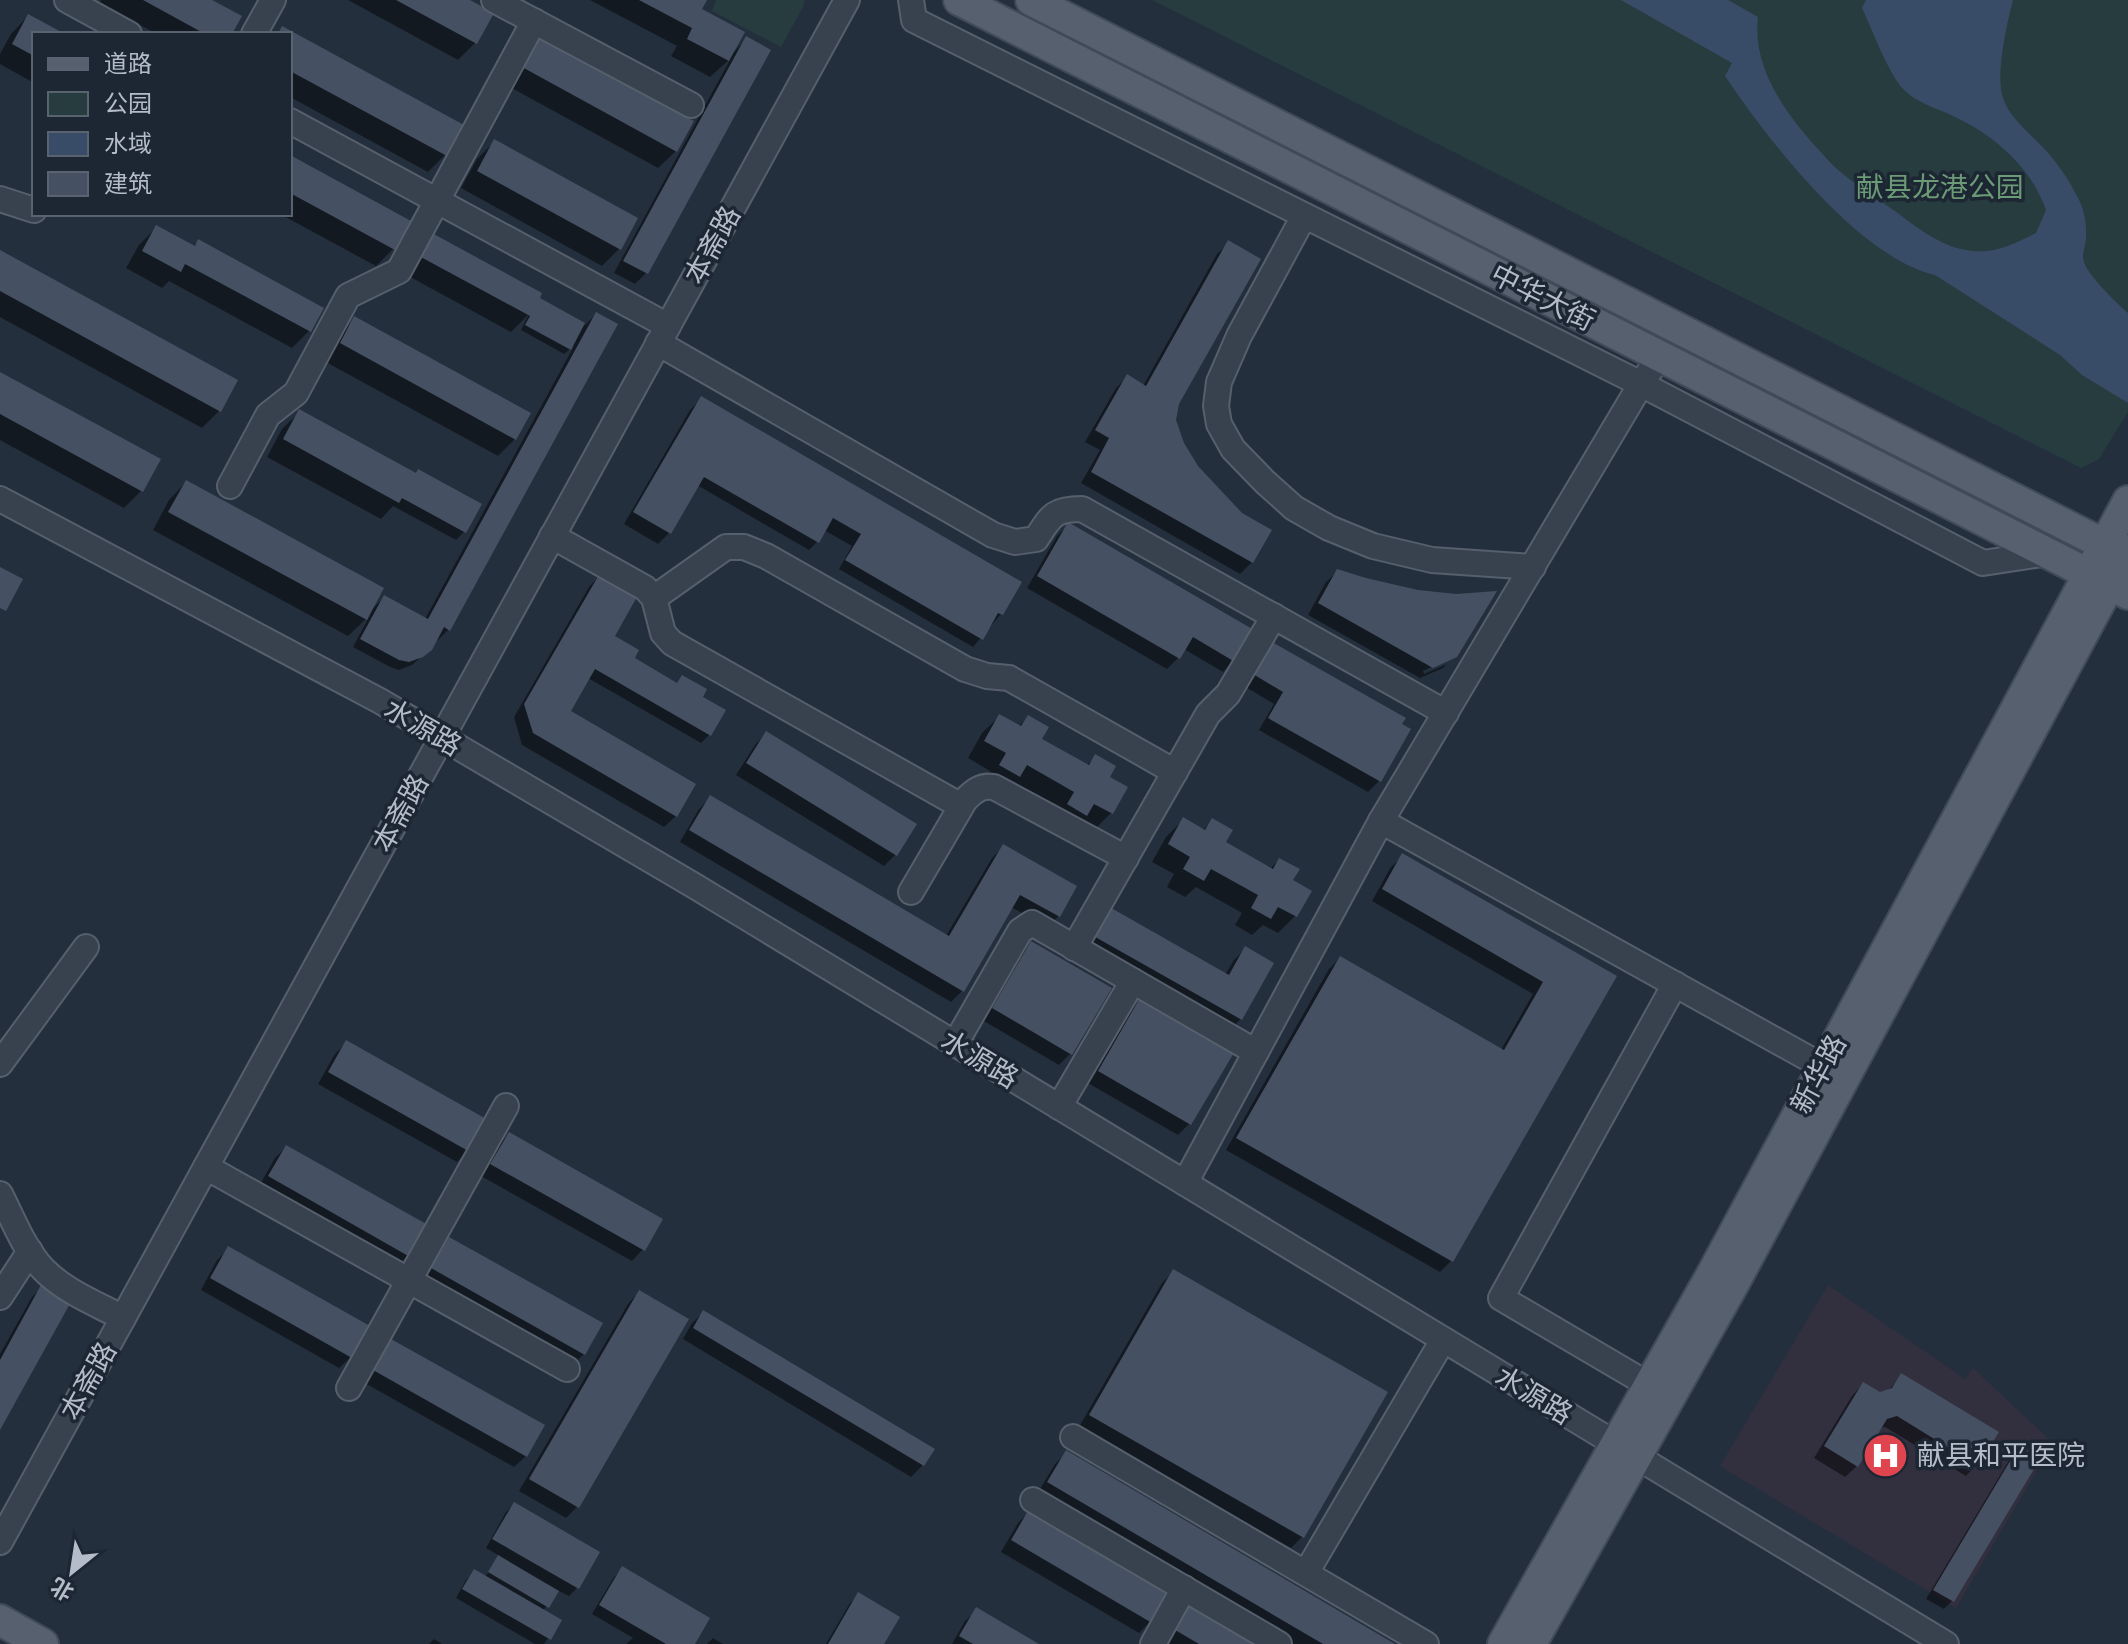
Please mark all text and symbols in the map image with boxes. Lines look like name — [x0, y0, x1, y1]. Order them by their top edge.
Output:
legend — [32, 32, 292, 216]
text: 道路 — [104, 47, 152, 82]
text: 公园 — [104, 87, 152, 122]
text: 水域 — [104, 127, 152, 162]
text: 建筑 — [104, 167, 152, 202]
park label: 献县龙港公园 — [1856, 168, 2024, 208]
street label: 本斋路 — [675, 199, 751, 292]
street label: 中华大街 — [1484, 255, 1602, 341]
street label: 水源路 — [376, 690, 469, 766]
street label: 本斋路 — [363, 767, 439, 860]
street label: 水源路 — [933, 1021, 1026, 1099]
street label: 新华路 — [1782, 1028, 1856, 1121]
street label: 本斋路 — [51, 1335, 127, 1428]
street label: 水源路 — [1487, 1357, 1580, 1435]
hospital icon: 献县和平医院 — [1862, 1431, 1910, 1479]
place label: 献县和平医院 — [1917, 1436, 2085, 1476]
north arrow — [32, 1532, 112, 1612]
text: 北 — [45, 1569, 80, 1608]

